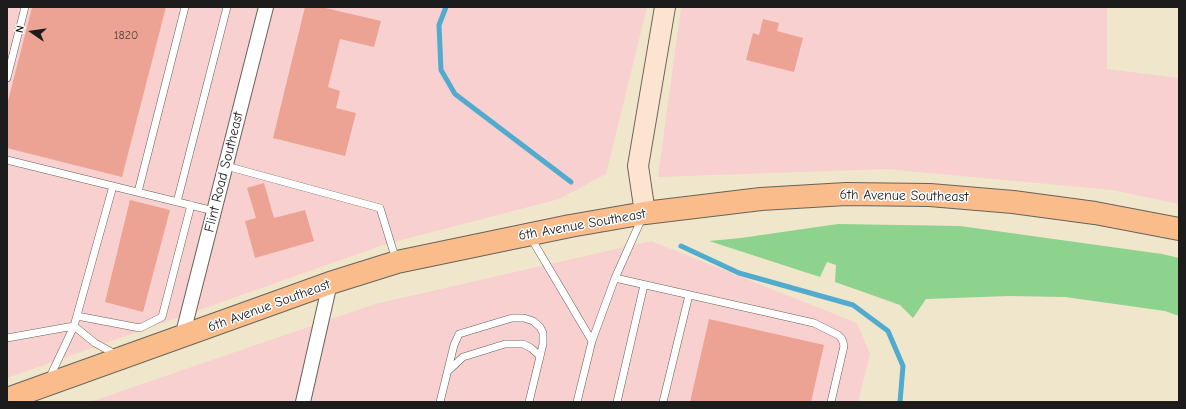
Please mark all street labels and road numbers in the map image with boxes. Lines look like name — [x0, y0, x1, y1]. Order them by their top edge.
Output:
street label: Flint Road Southeast — [201, 110, 247, 234]
street label: 6th Avenue Southeast — [839, 186, 969, 206]
street label: 6th Avenue Southeast — [517, 206, 647, 244]
street label: 6th Avenue Southeast — [206, 276, 332, 336]

